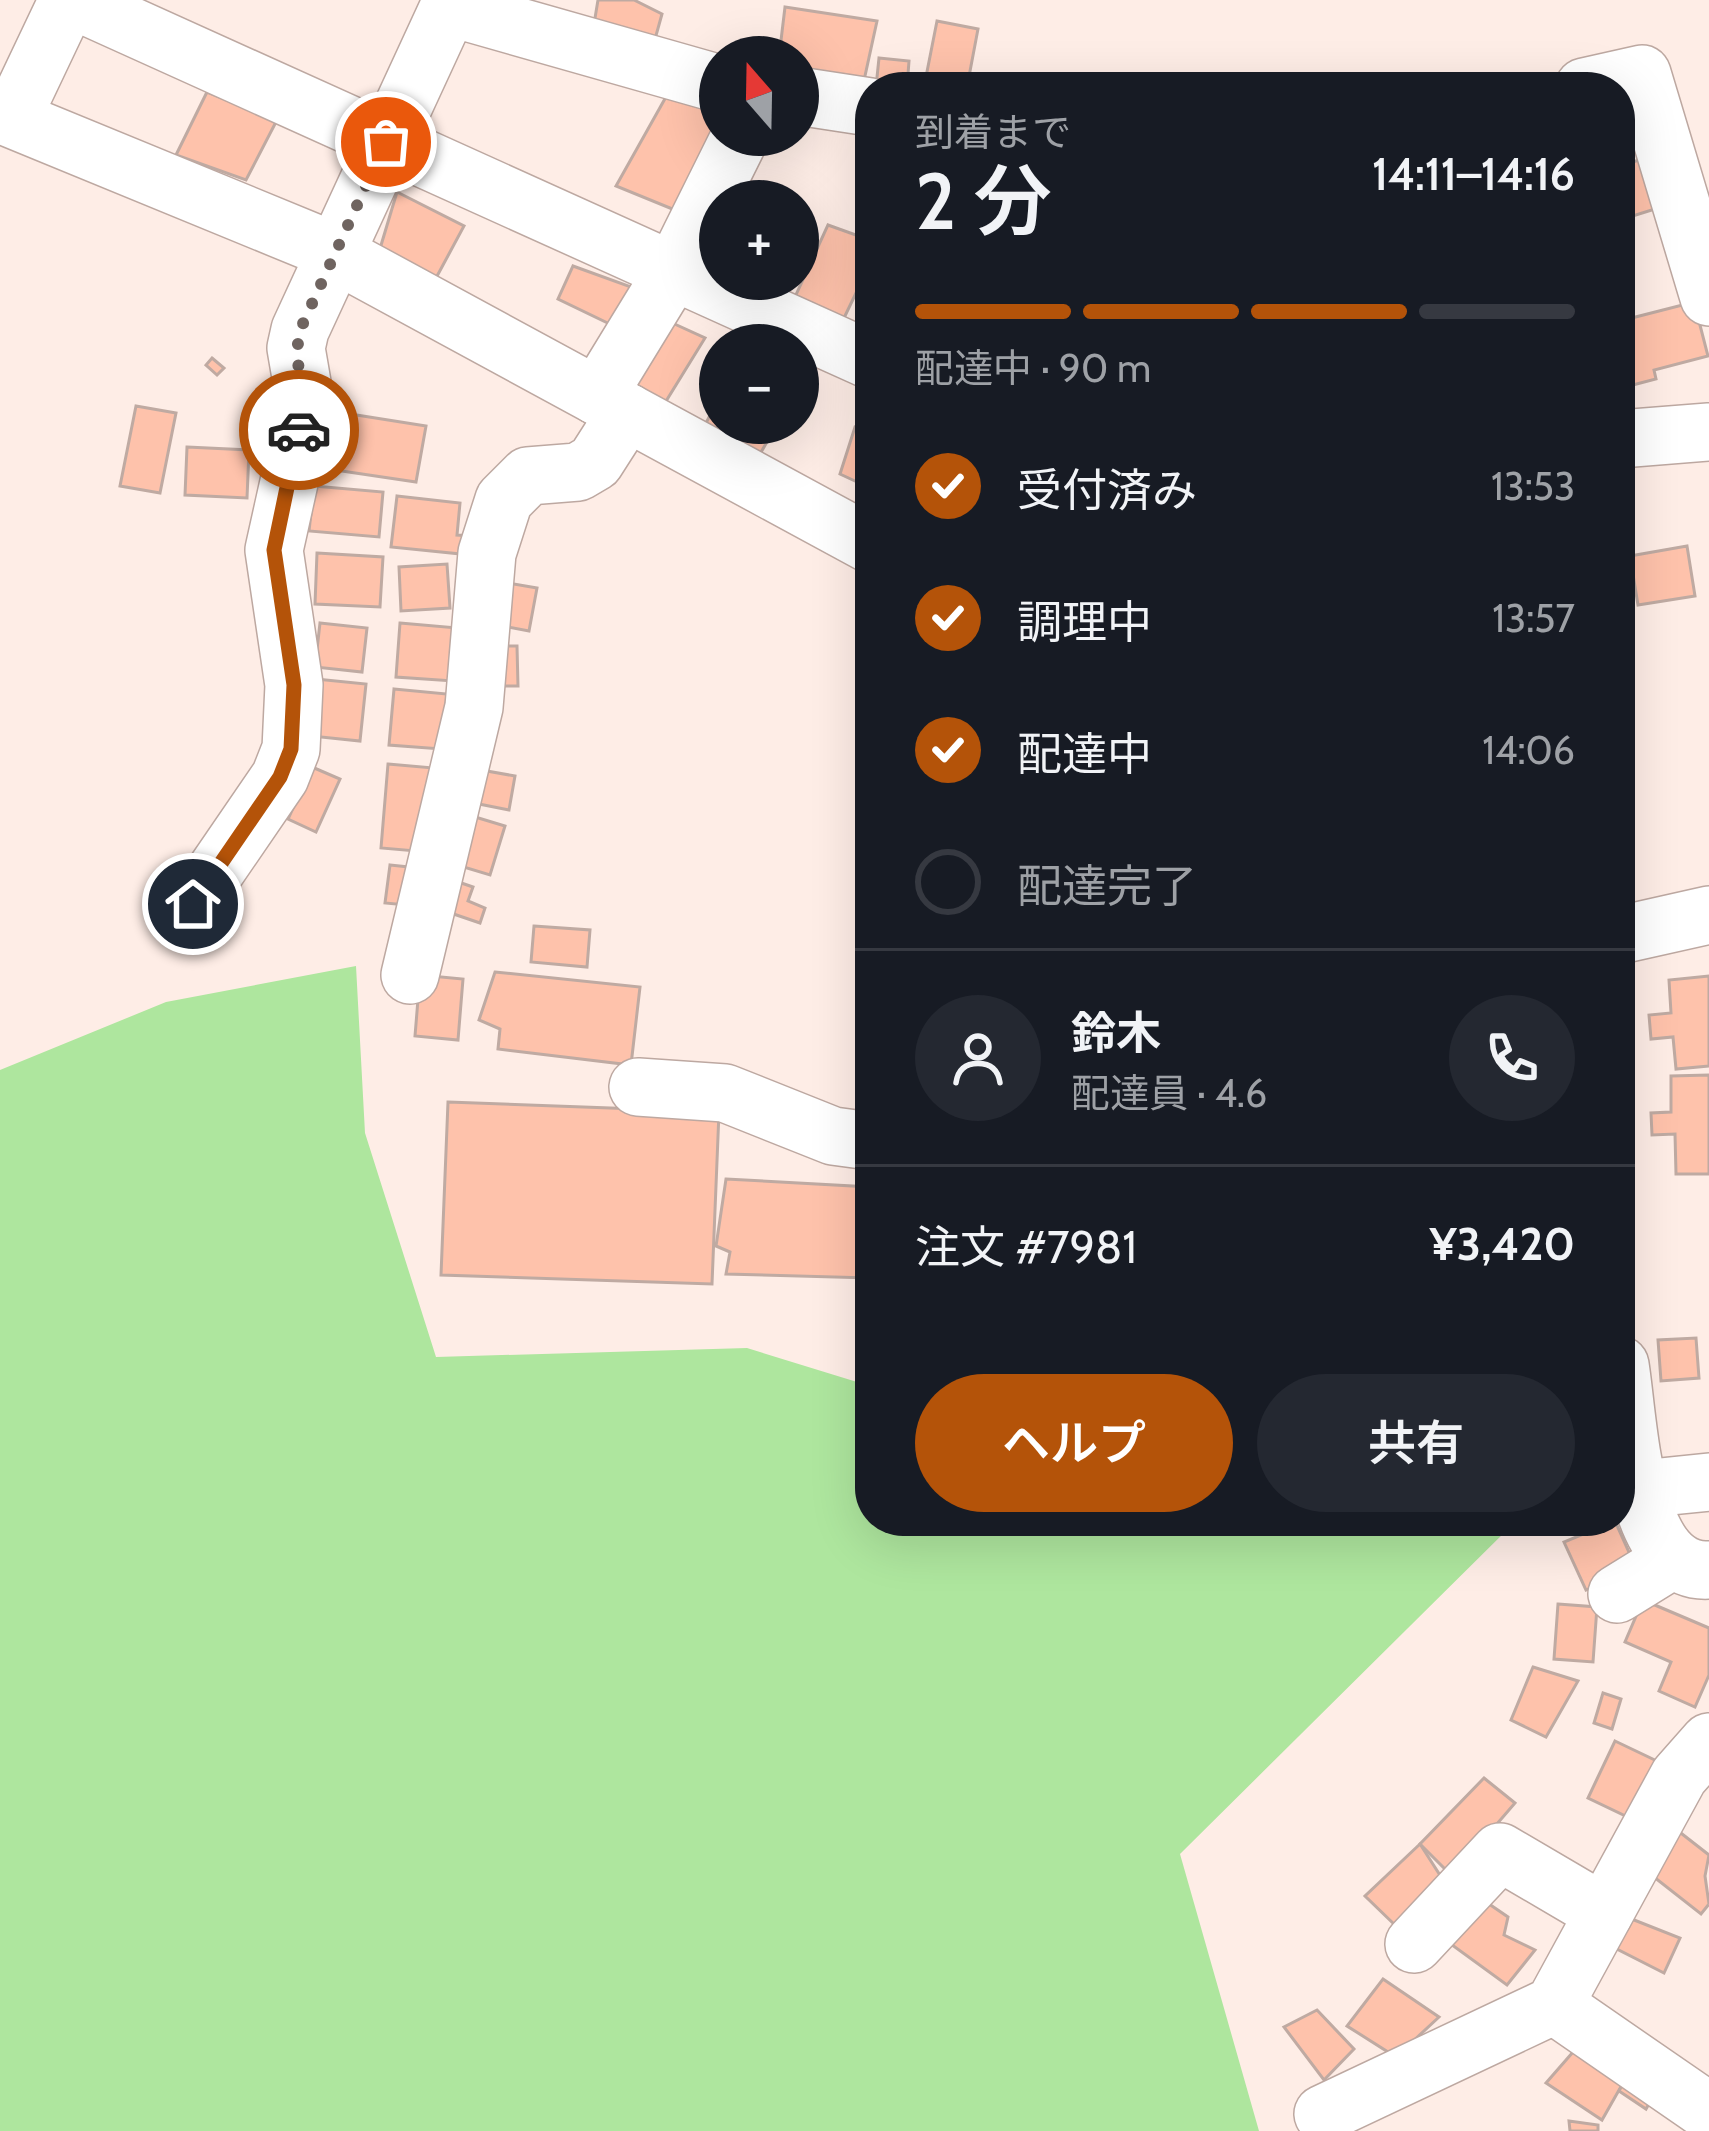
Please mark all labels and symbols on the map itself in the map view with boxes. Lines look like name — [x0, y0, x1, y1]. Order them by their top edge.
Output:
north arrow — [699, 36, 819, 156]
pin — [335, 91, 437, 193]
courier — [239, 370, 359, 490]
pin — [142, 853, 244, 955]

